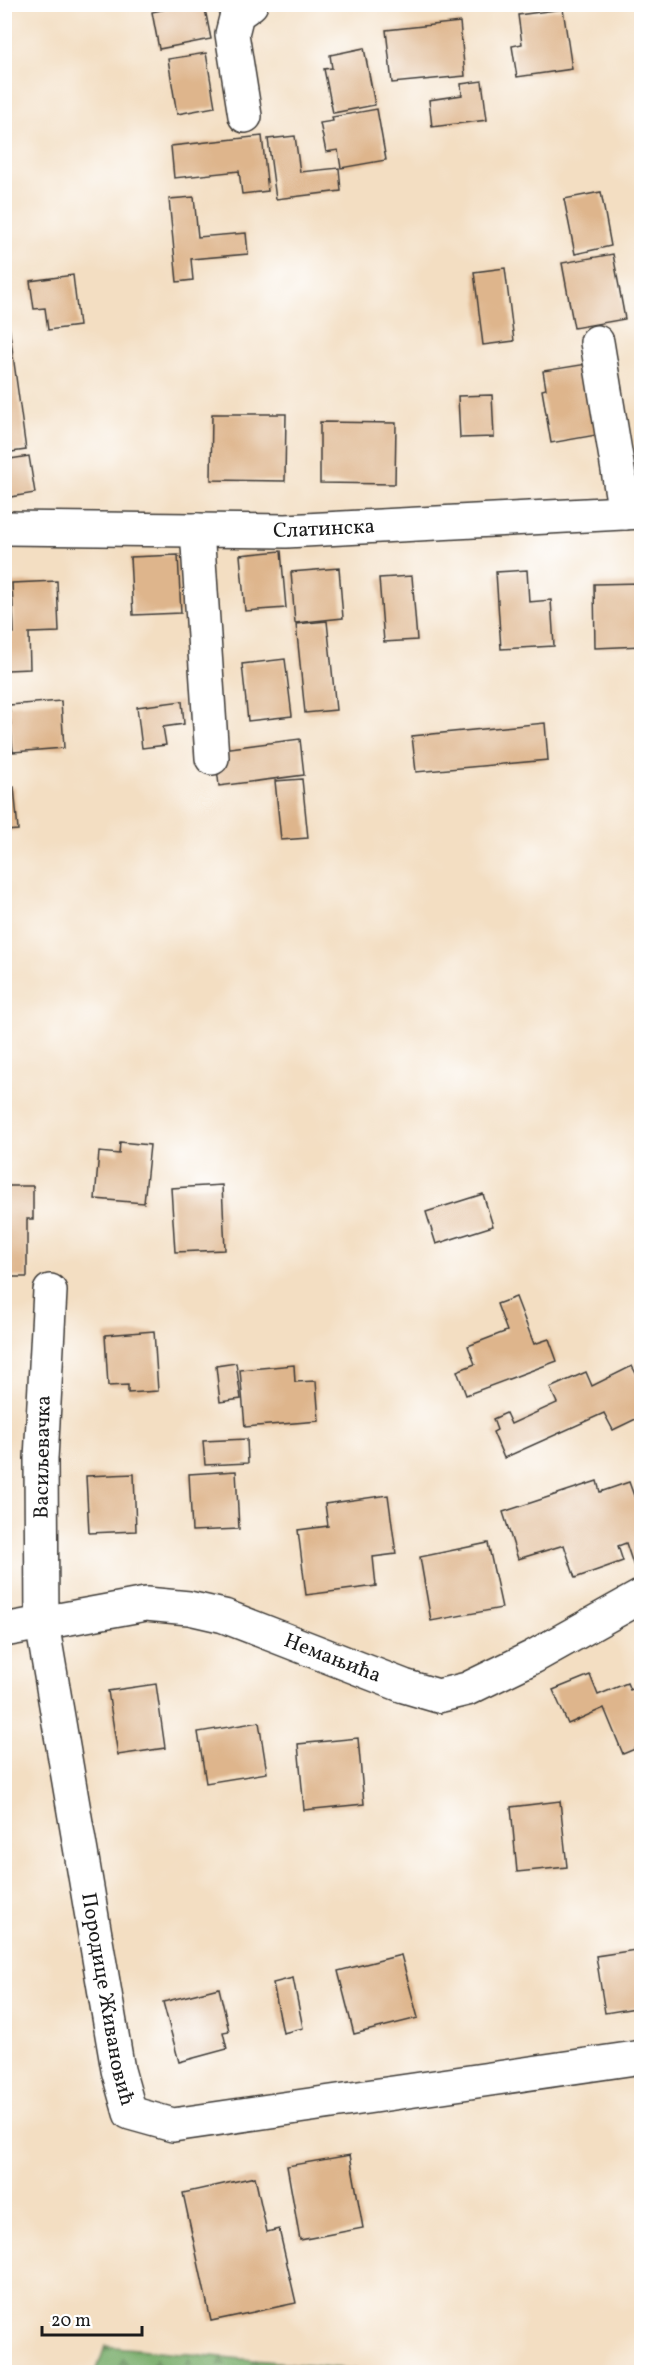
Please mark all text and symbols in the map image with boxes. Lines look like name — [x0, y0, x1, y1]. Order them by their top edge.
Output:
street label: Слатинска — [273, 512, 376, 546]
street label: Васиљевачка — [27, 1395, 59, 1519]
street label: Немањића — [280, 1626, 385, 1690]
street label: Породице Живановић — [74, 1890, 142, 2109]
scale bar — [42, 2299, 142, 2337]
text: 20 m — [51, 2309, 91, 2334]

